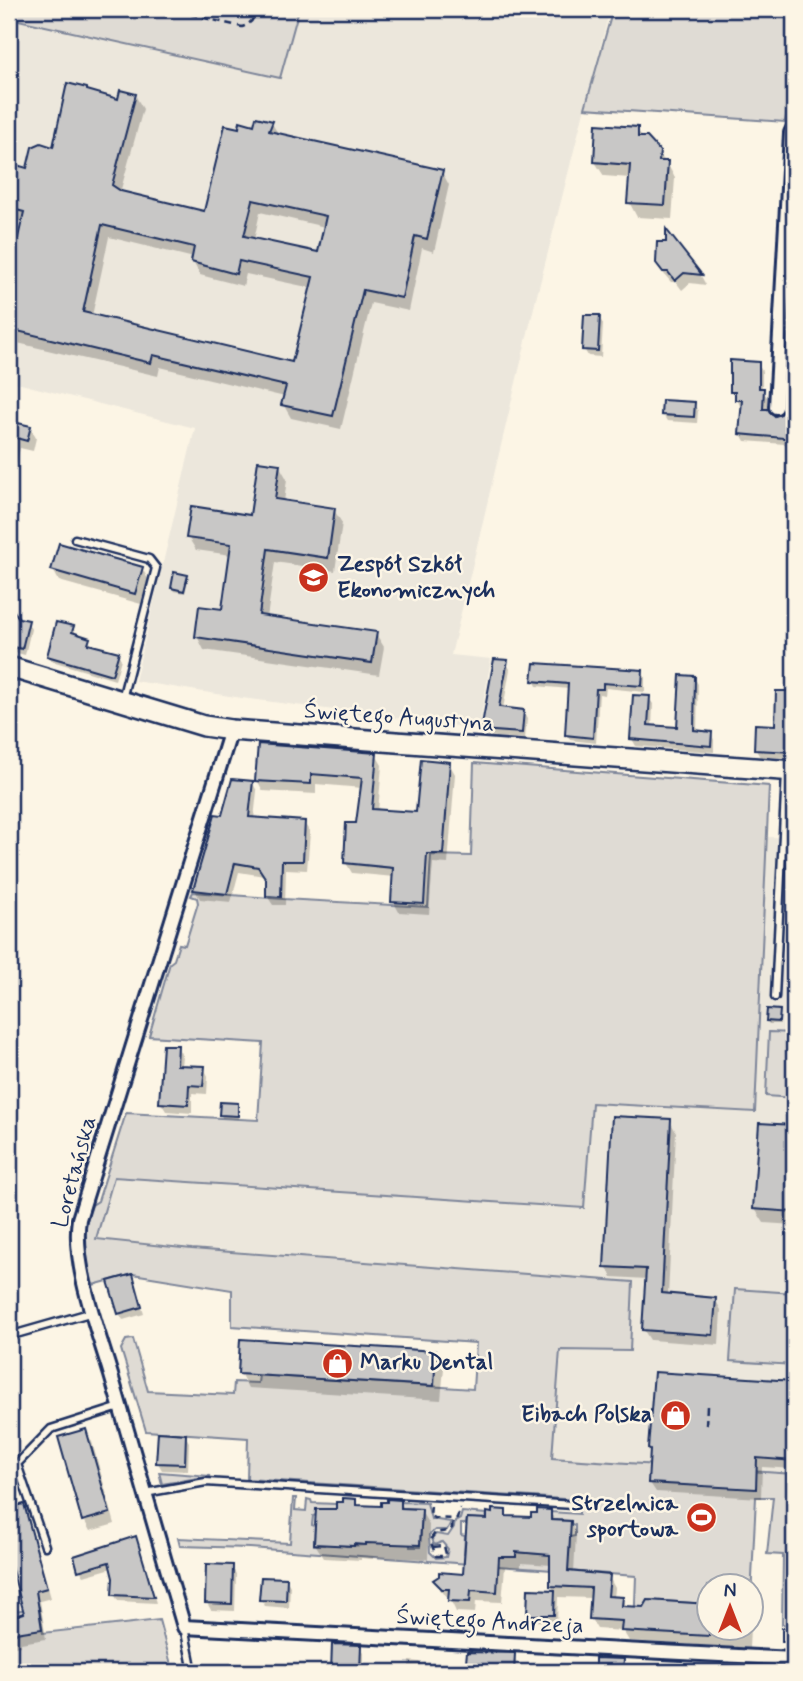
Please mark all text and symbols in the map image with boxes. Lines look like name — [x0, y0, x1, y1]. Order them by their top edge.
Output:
place label: Zespół Szkół Ekonomicznych — [337, 550, 495, 606]
school or university icon: Zespół Szkół Ekonomicznych — [297, 561, 331, 595]
street label: Świętego Augustyna — [303, 696, 495, 742]
street label: Loretańska — [46, 1113, 104, 1231]
shop icon: Marku Dental — [320, 1346, 354, 1380]
place label: Marku Dental — [360, 1348, 493, 1378]
shop icon: Eibach Polska — [658, 1398, 692, 1432]
place label: Eibach Polska — [521, 1400, 652, 1430]
place label: Strzelnica sportowa — [571, 1489, 679, 1545]
sports icon: Strzelnica sportowa — [684, 1500, 718, 1534]
north arrow — [694, 1572, 764, 1642]
text: N — [724, 1579, 736, 1604]
street label: Świętego Andrzeja — [395, 1602, 584, 1644]

